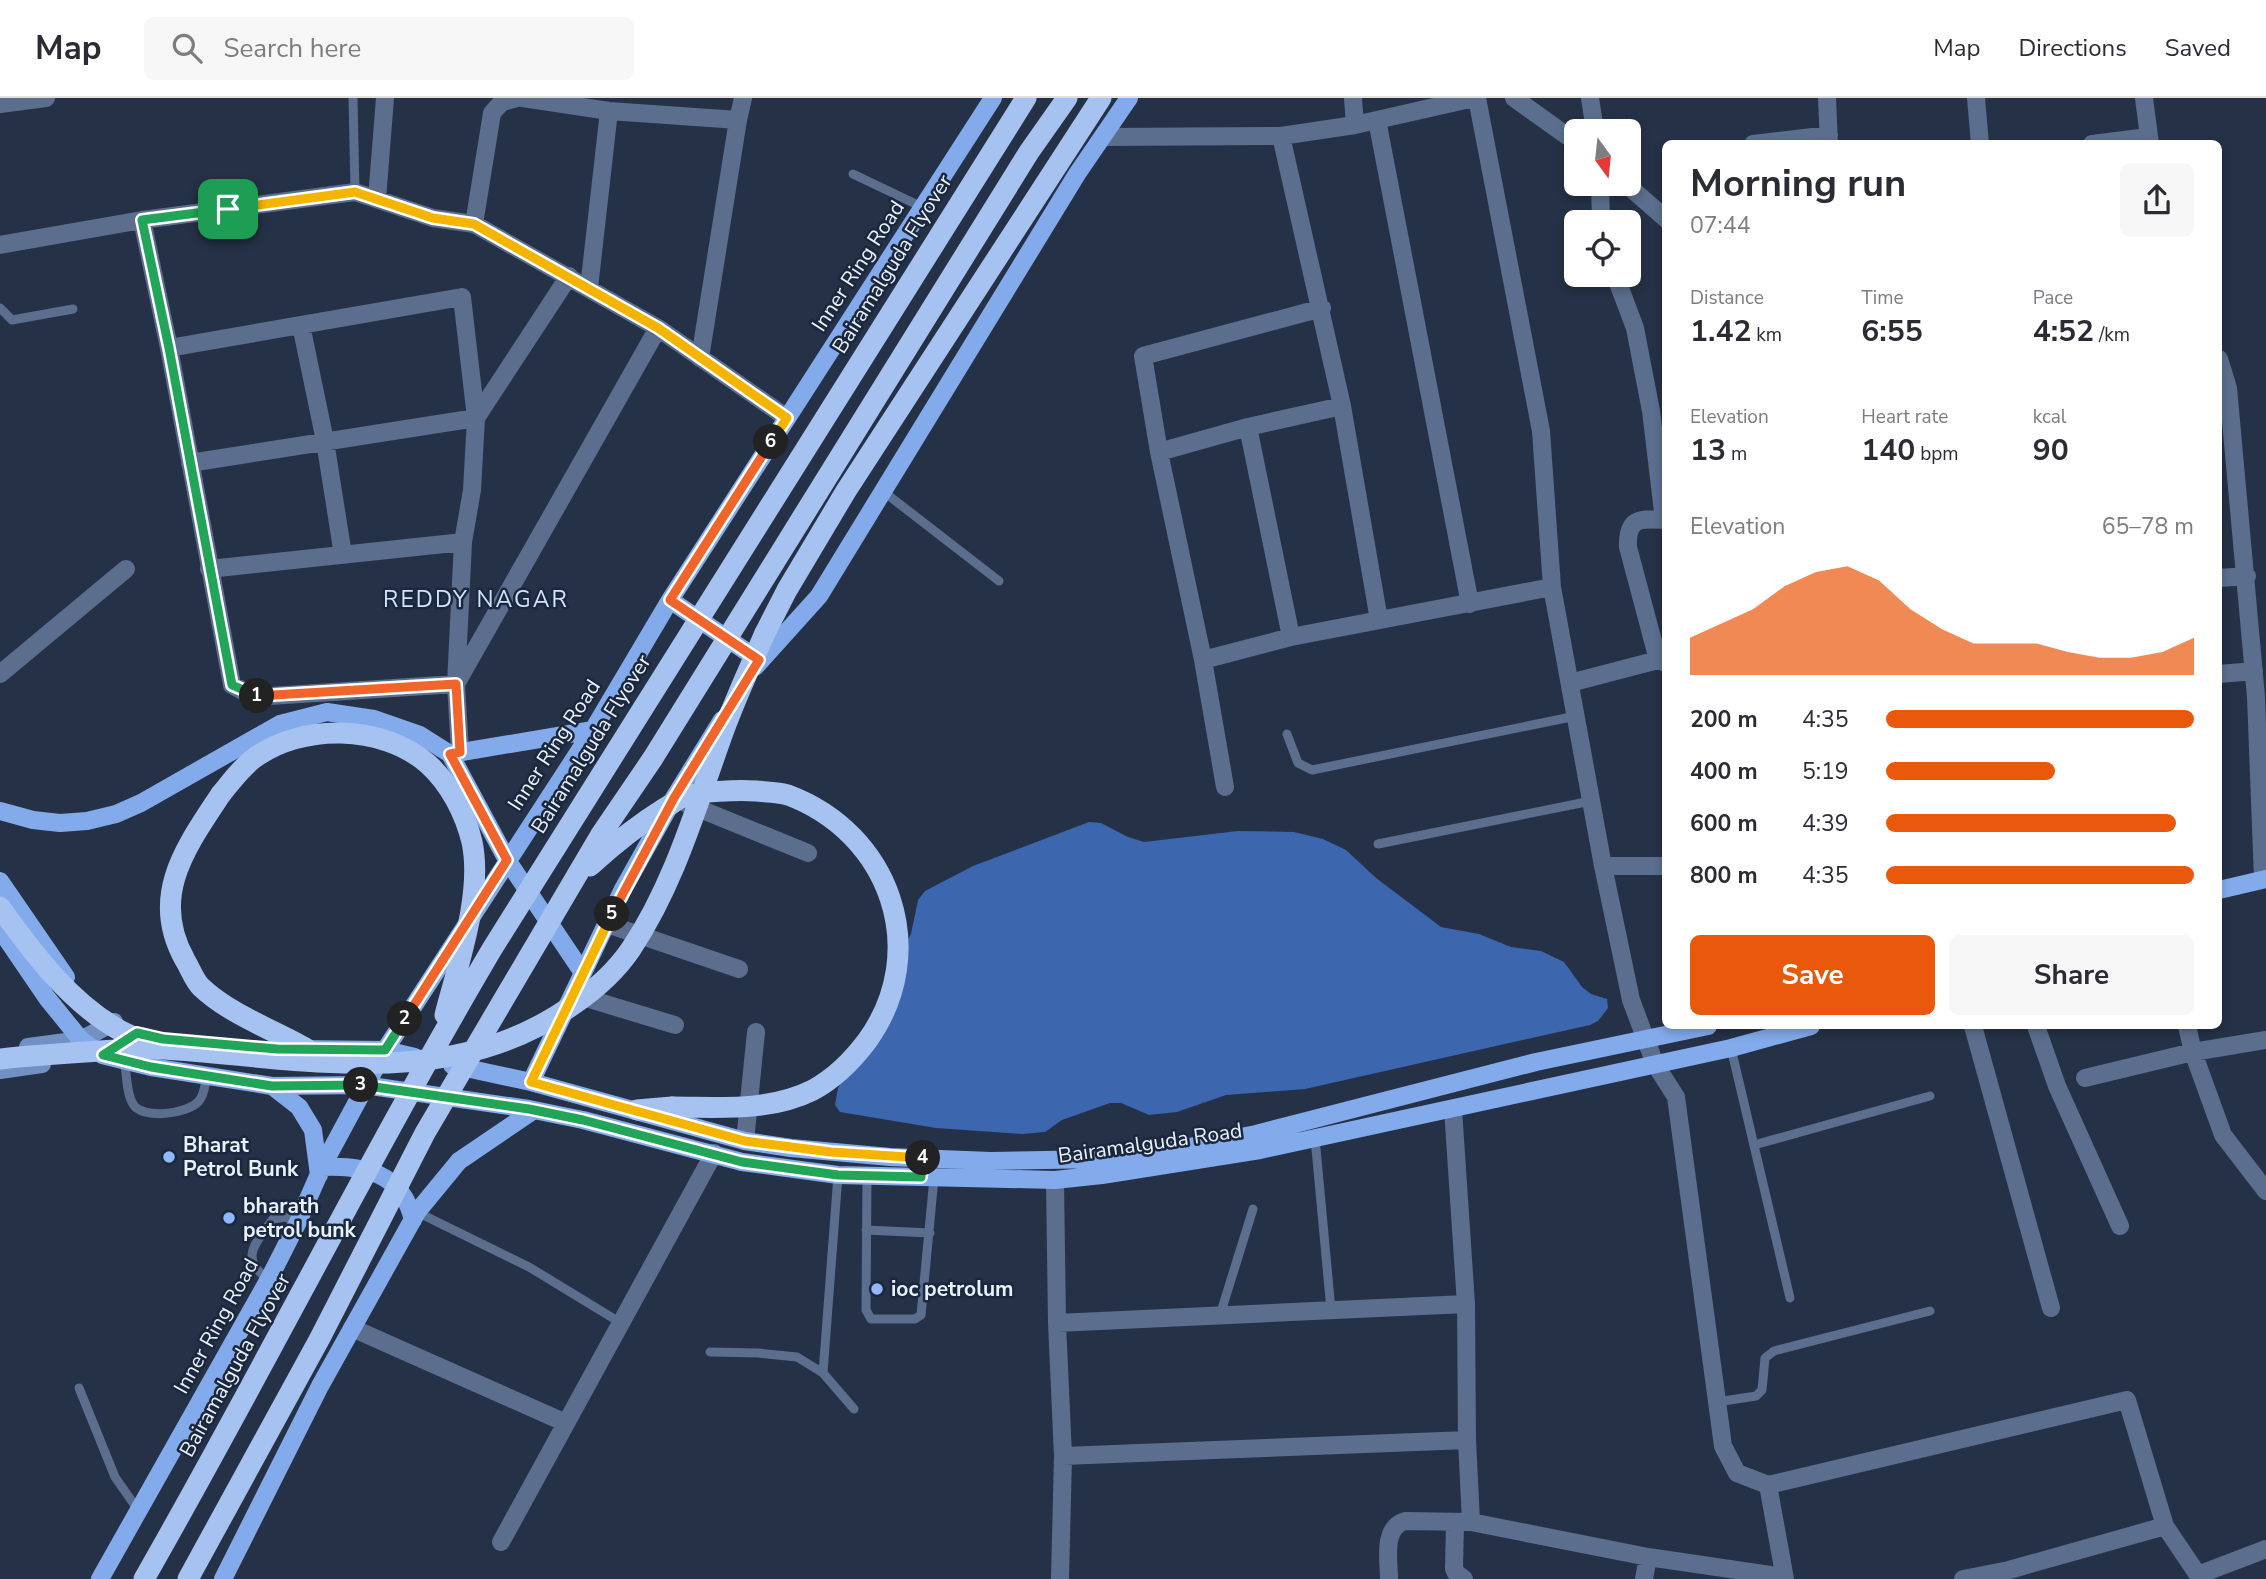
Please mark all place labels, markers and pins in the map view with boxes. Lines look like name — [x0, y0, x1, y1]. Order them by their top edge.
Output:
pin — [198, 179, 258, 239]
pin: 6 — [754, 424, 788, 460]
pin: 1 — [240, 678, 274, 714]
pin: 5 — [594, 896, 630, 932]
pin: 2 — [388, 1002, 422, 1037]
pin: 3 — [344, 1068, 378, 1102]
place label: Bharat Petrol Bunk — [183, 1131, 299, 1183]
pin: 4 — [906, 1140, 940, 1176]
marker: Bharat Petrol Bunk — [161, 1149, 177, 1165]
place label: bharath petrol bunk — [243, 1192, 357, 1244]
marker: bharath petrol bunk — [221, 1210, 237, 1226]
place label: ioc petrolum — [891, 1275, 1013, 1303]
marker: ioc petrolum — [869, 1281, 885, 1297]

